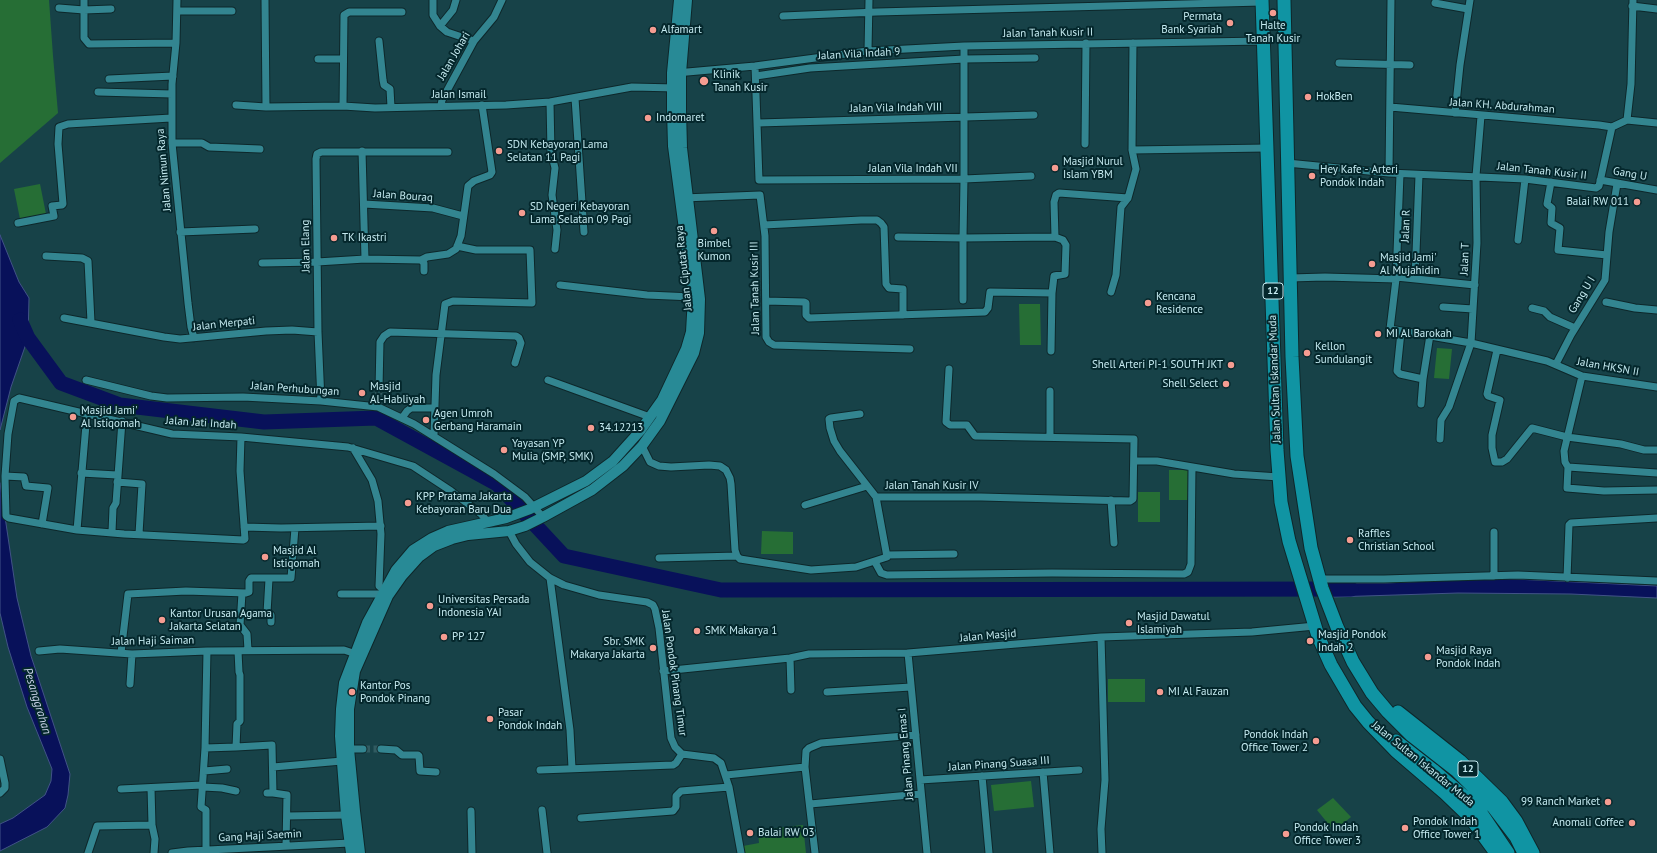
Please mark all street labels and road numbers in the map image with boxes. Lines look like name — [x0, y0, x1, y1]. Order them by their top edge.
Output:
street label: Jalan Tanah Kusir II — [1003, 26, 1093, 40]
street label: Jalan Johari — [435, 30, 473, 82]
street label: Jalan Vila Indah 9 — [817, 45, 901, 63]
street label: Jalan Ismail — [432, 88, 486, 102]
street label: Jalan KH. Abdurahman — [1449, 96, 1555, 116]
street label: Jalan Vila Indah VIII — [850, 101, 942, 115]
street label: Jalan Nimun Raya — [154, 128, 174, 212]
street label: Jalan Tanah Kusir II — [1497, 160, 1587, 182]
street label: Jalan Vila Indah VII — [868, 162, 958, 176]
street label: Gang U — [1612, 165, 1648, 183]
street label: Jalan Bouraq — [373, 187, 433, 205]
street label: Jalan R — [1399, 209, 1413, 243]
street label: Jalan Elang — [299, 220, 313, 272]
street label: Jalan Ciputat Raya — [673, 225, 695, 311]
street label: Jalan Tanah Kusir III — [748, 241, 762, 335]
street label: Jalan T — [1458, 243, 1472, 275]
street label: Gang U I — [1566, 274, 1598, 316]
road number: 12 — [1263, 283, 1283, 299]
street label: Jalan Merpati — [192, 314, 256, 334]
street label: Jalan Sultan Iskandar Muda — [1266, 315, 1284, 443]
street label: Jalan HKSN II — [1576, 355, 1640, 379]
street label: Jalan Perhubungan — [250, 379, 340, 399]
street label: Jalan Jati Indah — [165, 414, 237, 432]
street label: Jalan Tanah Kusir IV — [885, 479, 979, 493]
street label: Jalan Pondok Pinang Timur — [659, 609, 689, 737]
street label: Jalan Masjid — [959, 627, 1017, 645]
street label: Jalan Haji Saiman — [112, 634, 194, 648]
street label: Jalan Pinang Emas I — [895, 707, 917, 801]
street label: Jalan Sultan Iskandar Muda — [1369, 719, 1477, 809]
street label: Jalan Pinang Suasa III — [948, 754, 1050, 774]
road number: 12 — [1458, 761, 1478, 777]
street label: Gang Haji Saemin — [218, 827, 302, 845]

